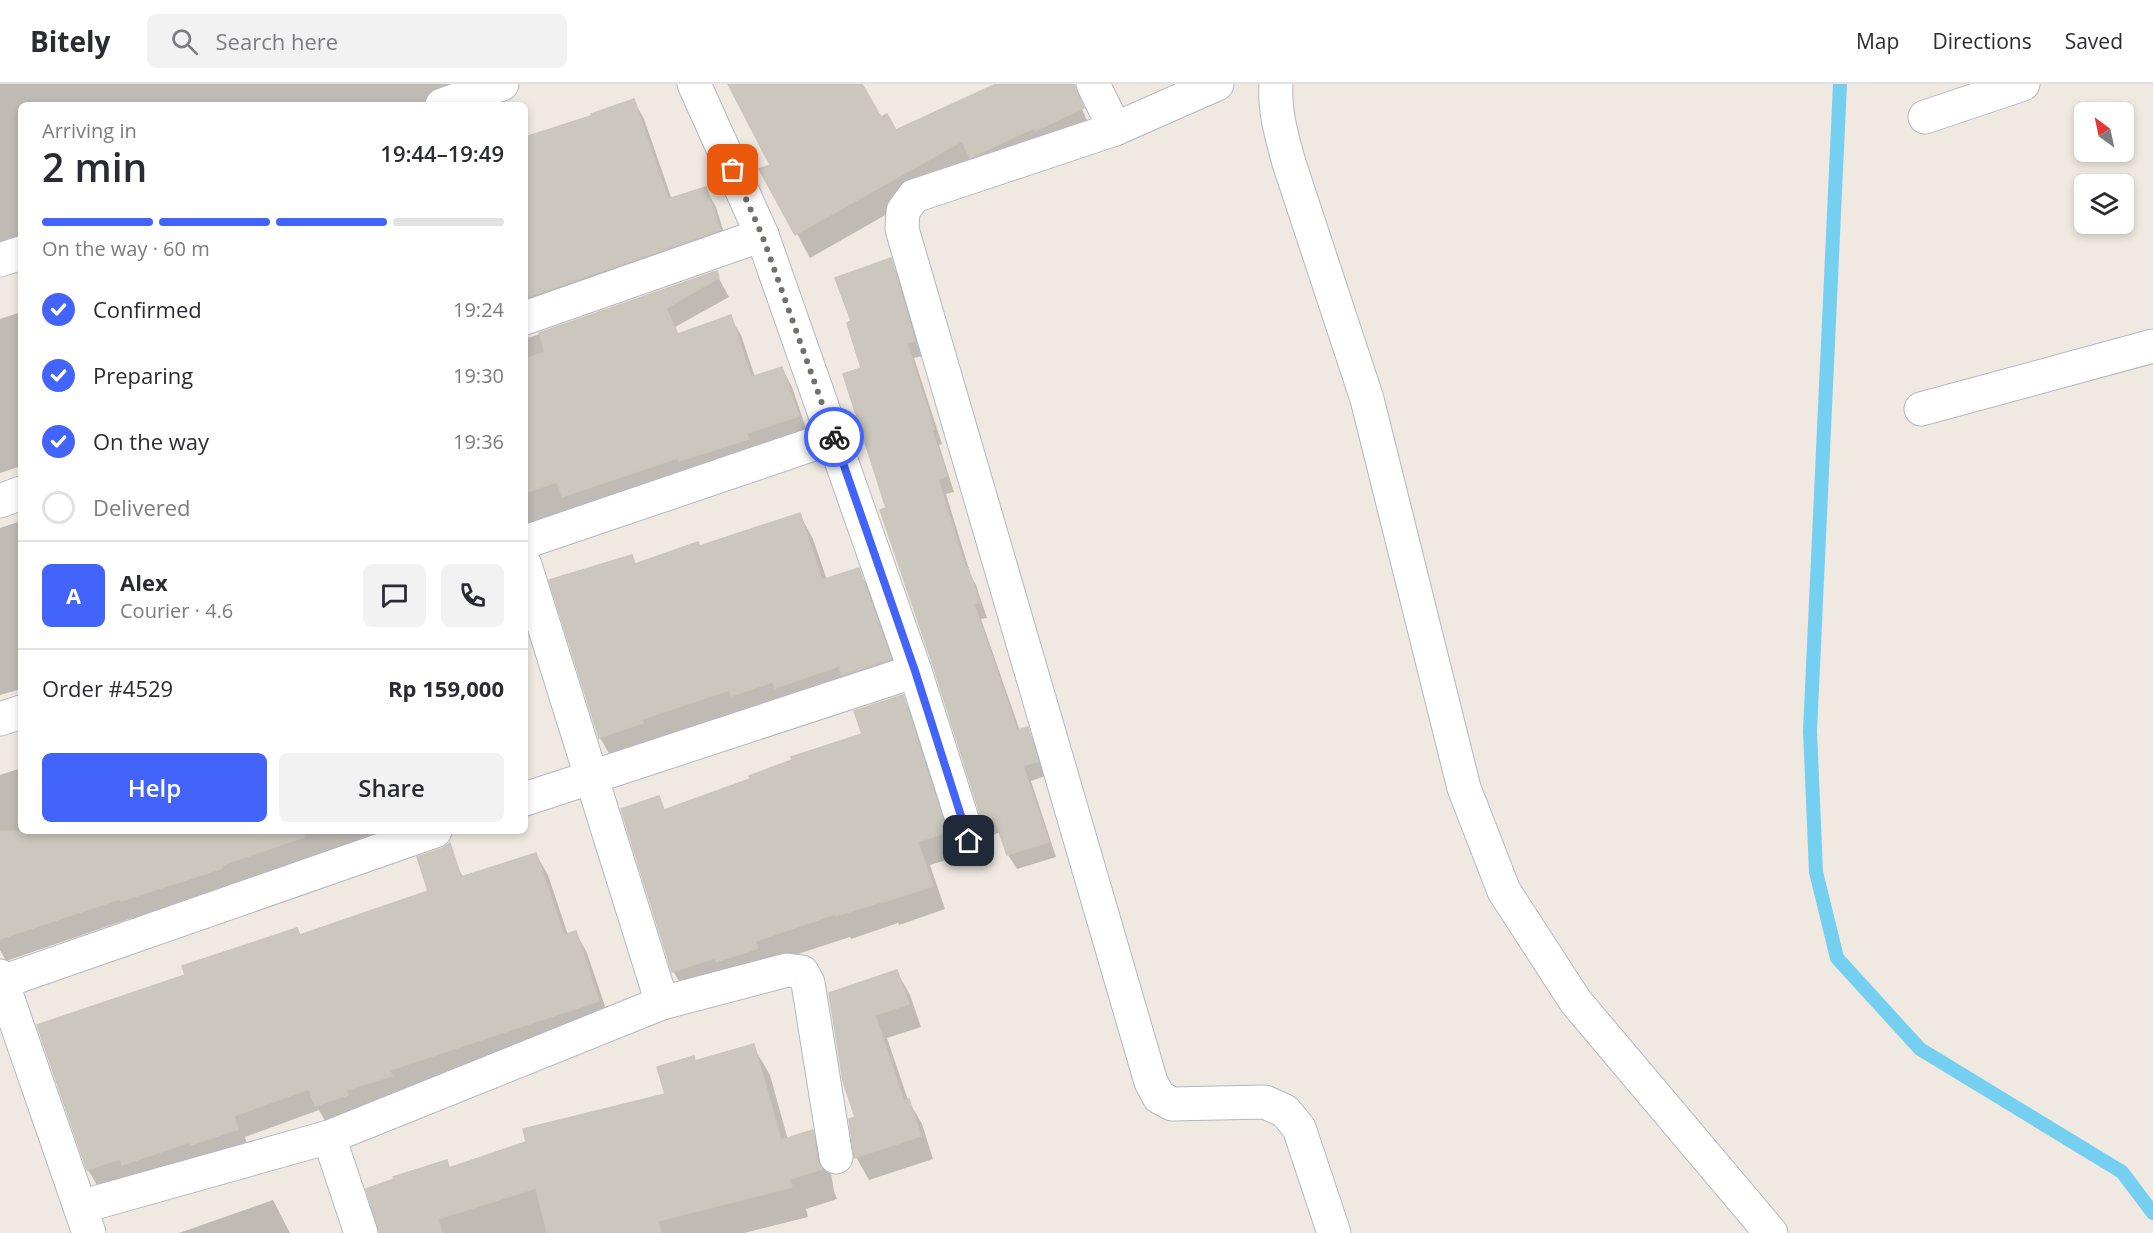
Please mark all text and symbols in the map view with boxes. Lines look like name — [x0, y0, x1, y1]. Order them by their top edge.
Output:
search box — [147, 14, 567, 68]
text: Bitely — [30, 22, 111, 60]
icon: search — [168, 25, 201, 58]
text: Search here — [216, 26, 338, 56]
text: Map — [1856, 27, 1899, 55]
text: Directions — [1932, 27, 2032, 55]
text: Saved — [2065, 27, 2123, 55]
north arrow — [2074, 102, 2134, 162]
map controls — [2074, 102, 2134, 234]
text: Arriving in — [42, 117, 137, 144]
text: 19:44–19:49 — [380, 138, 504, 168]
text: 2 min — [42, 140, 147, 193]
pin — [707, 144, 758, 195]
icon: bag — [716, 153, 749, 186]
button: layers — [2074, 174, 2134, 234]
text: On the way · 60 m — [42, 235, 210, 262]
icon: check — [42, 293, 75, 326]
text: Confirmed — [93, 294, 202, 324]
text: 19:24 — [453, 296, 504, 323]
icon: check — [42, 359, 75, 392]
text: Preparing — [93, 360, 193, 390]
text: 19:30 — [453, 362, 504, 389]
courier — [804, 407, 864, 467]
icon: bike — [818, 421, 851, 454]
icon: check — [42, 425, 75, 458]
text: On the way — [93, 426, 209, 456]
text: 19:36 — [453, 428, 504, 455]
text: Delivered — [93, 492, 191, 522]
button: chat — [363, 564, 426, 627]
button: phone — [441, 564, 504, 627]
text: Alex — [120, 567, 168, 597]
text: A — [66, 580, 81, 610]
text: Courier · 4.6 — [120, 597, 233, 624]
text: Order #4529 — [42, 673, 173, 703]
text: Rp 159,000 — [388, 673, 504, 703]
button: Help — [42, 753, 267, 822]
button: Share — [279, 753, 504, 822]
pin — [943, 815, 994, 866]
icon: home — [952, 824, 985, 857]

